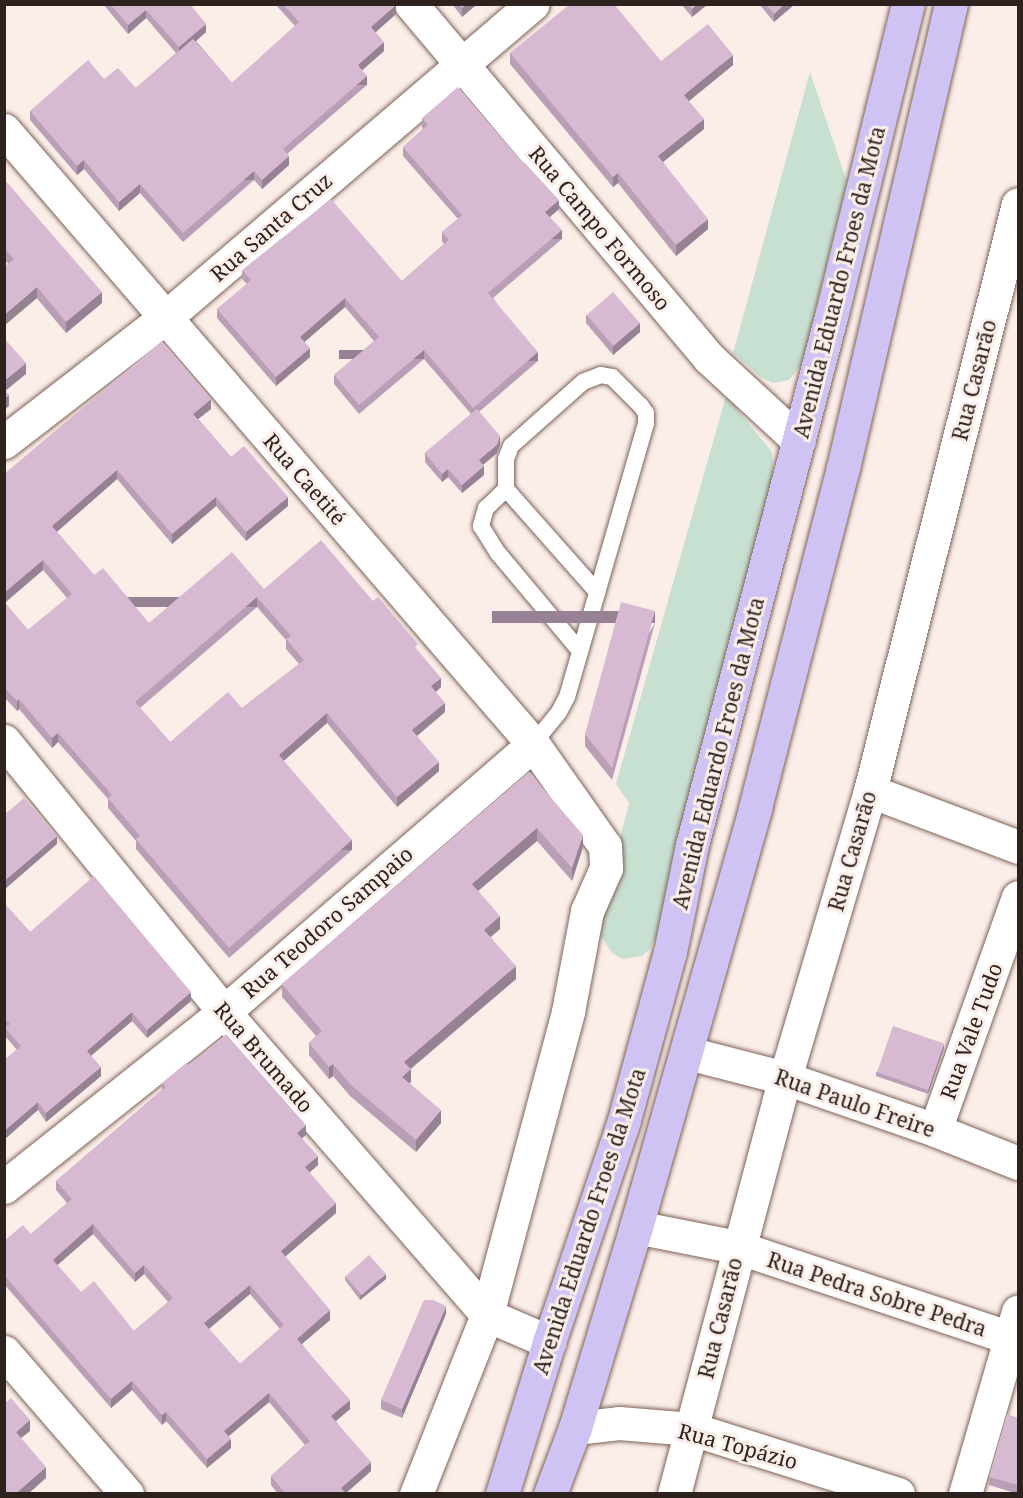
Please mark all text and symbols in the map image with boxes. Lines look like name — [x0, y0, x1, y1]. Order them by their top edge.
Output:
street label: Avenida Eduardo Froes da Mota — [788, 123, 890, 441]
street label: Rua Campo Formoso — [524, 141, 676, 315]
street label: Rua Santa Cruz — [205, 167, 337, 287]
street label: Rua Casarão — [947, 317, 1001, 443]
street label: Rua Caetité — [258, 428, 352, 530]
street label: Avenida Eduardo Froes da Mota — [667, 594, 769, 912]
street label: Rua Casarão — [823, 788, 881, 914]
street label: Rua Teodoro Sampaio — [236, 841, 418, 1003]
street label: Rua Vale Tudo — [935, 959, 1007, 1103]
street label: Rua Brumado — [209, 997, 319, 1117]
street label: Rua Paulo Freire — [772, 1064, 938, 1142]
street label: Avenida Eduardo Froes da Mota — [527, 1065, 651, 1377]
street label: Rua Pedra Sobre Pedra — [764, 1247, 990, 1341]
street label: Rua Casarão — [693, 1255, 747, 1381]
street label: Rua Topázio — [676, 1418, 800, 1474]

